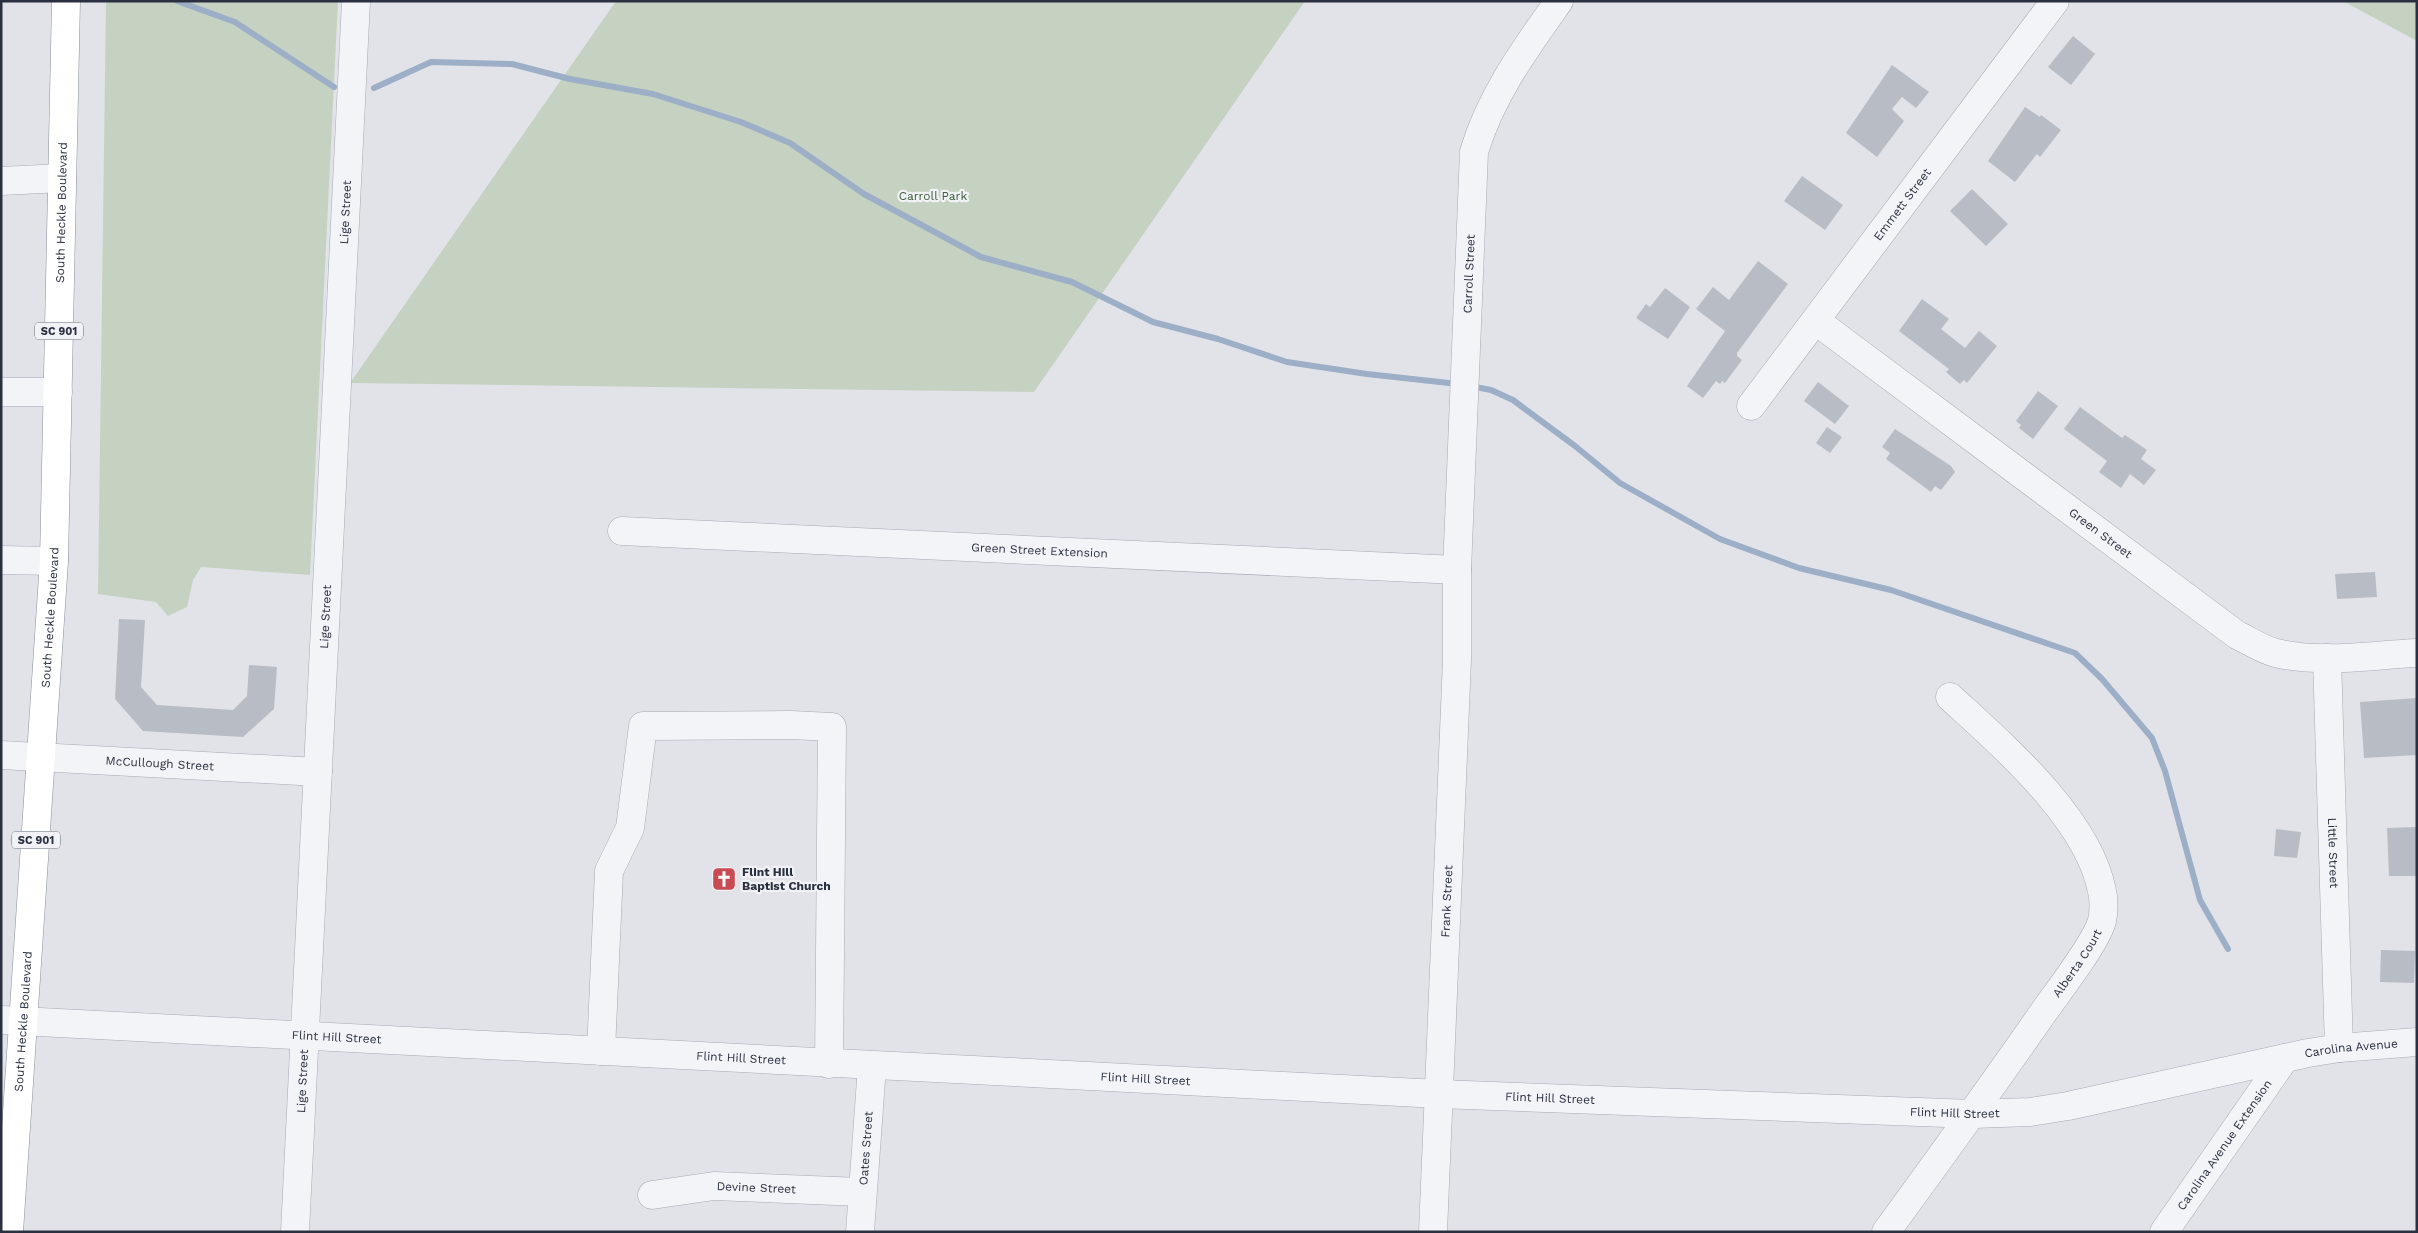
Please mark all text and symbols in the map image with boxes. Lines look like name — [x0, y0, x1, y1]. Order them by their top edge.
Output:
street label: South Heckle Boulevard — [53, 142, 70, 283]
street label: Emmett Street — [1871, 166, 1934, 243]
street label: Lige Street — [337, 180, 354, 245]
park label: Carroll Park — [899, 189, 968, 203]
street label: Carroll Street — [1460, 234, 1478, 314]
road number: SC 901 — [35, 322, 83, 340]
street label: Green Street — [2066, 505, 2135, 561]
street label: Green Street Extension — [971, 540, 1108, 561]
street label: South Heckle Boulevard — [39, 547, 61, 688]
street label: Lige Street — [317, 584, 334, 649]
street label: McCullough Street — [105, 754, 214, 773]
street label: Little Street — [2325, 817, 2341, 888]
road number: SC 901 — [12, 832, 60, 848]
place label: Flint Hill Baptist Church — [742, 865, 831, 893]
street label: Frank Street — [1438, 865, 1455, 938]
church icon: Flint Hill Baptist Church — [711, 866, 737, 892]
street label: Alberta Court — [2050, 927, 2105, 1000]
street label: South Heckle Boulevard — [11, 951, 35, 1092]
street label: Flint Hill Street — [291, 1028, 382, 1047]
street label: Carolina Avenue — [2303, 1036, 2398, 1060]
street label: Lige Street — [294, 1049, 311, 1113]
street label: Flint Hill Street — [696, 1049, 786, 1067]
street label: Flint Hill Street — [1100, 1070, 1191, 1088]
street label: Carolina Avenue Extension — [2174, 1077, 2275, 1213]
street label: Flint Hill Street — [1505, 1089, 1595, 1107]
street label: Flint Hill Street — [1910, 1105, 2000, 1121]
street label: Oates Street — [856, 1111, 876, 1186]
street label: Devine Street — [716, 1179, 796, 1196]

